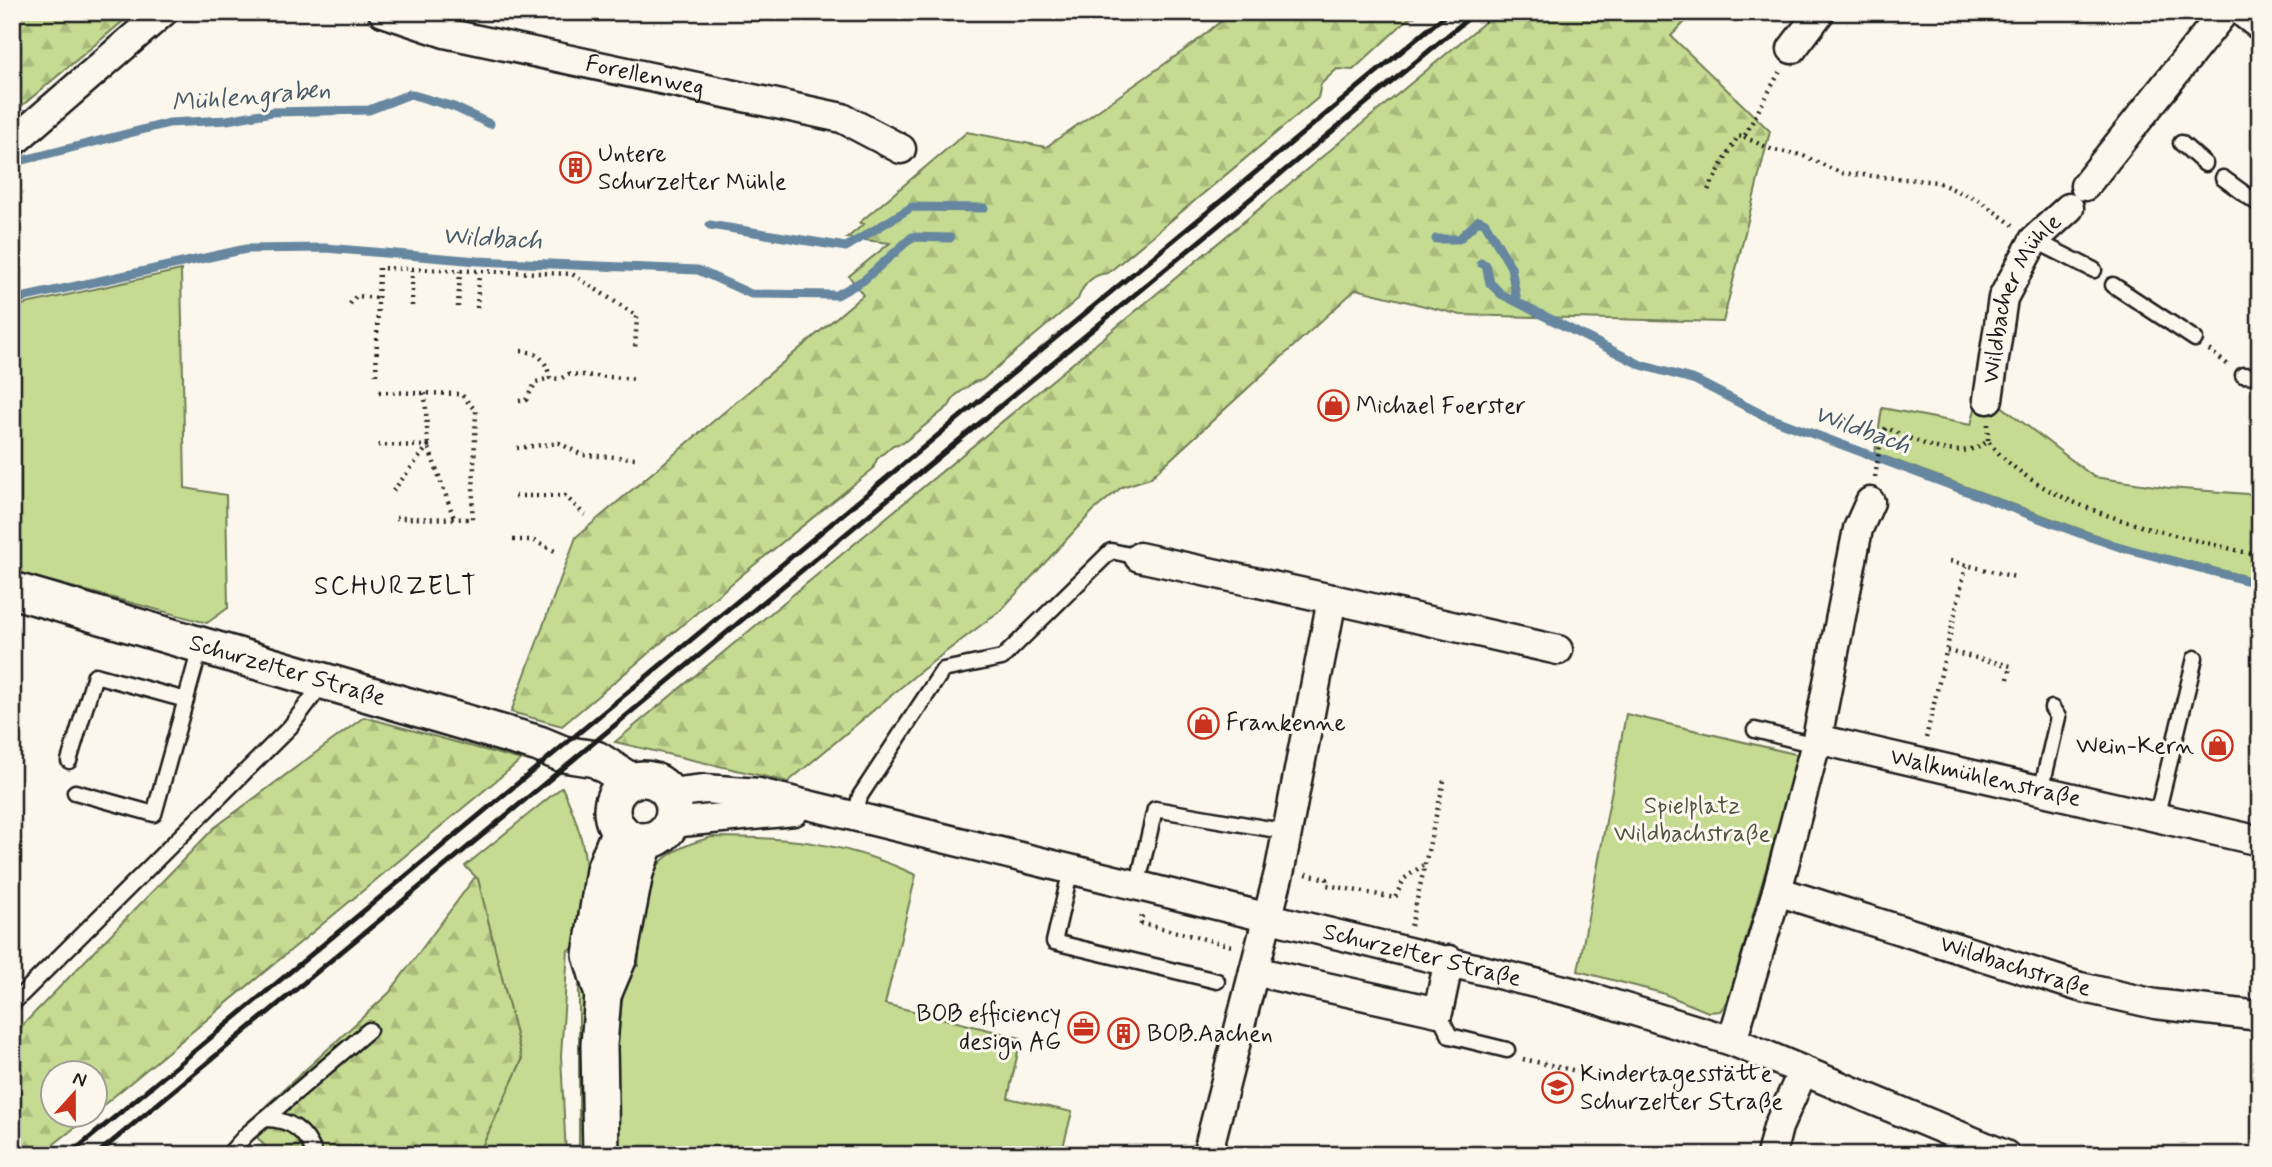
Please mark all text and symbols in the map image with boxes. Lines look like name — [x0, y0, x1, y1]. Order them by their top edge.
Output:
street label: Forellenweg — [583, 48, 707, 104]
water label: Mühlengraben — [170, 73, 332, 121]
place label: Untere Schurzelter Mühle — [598, 139, 787, 198]
building icon: Untere Schurzelter Mühle — [558, 151, 592, 185]
street label: Wildbacher Mühle — [1975, 207, 2068, 386]
water label: Wildbach — [441, 219, 543, 259]
shop icon: Michael Foerster — [1316, 389, 1350, 423]
place label: Michael Foerster — [1356, 391, 1526, 422]
water label: Wildbach — [1809, 397, 1915, 463]
district label: SCHURZELT — [314, 570, 478, 604]
street label: Schurzelter Straße — [186, 627, 389, 714]
shop icon: Frankenne — [1186, 706, 1220, 740]
place label: Frankenne — [1226, 708, 1346, 739]
shop icon: Wein-Kern — [2200, 729, 2234, 763]
place label: Wein-Kern — [2076, 731, 2194, 762]
street label: Walkmühlenstraße — [1887, 741, 2084, 815]
park label: Spielplatz Wildbachstraße — [1614, 791, 1771, 850]
street label: Schurzelter Straße — [1320, 916, 1525, 995]
street label: Wildbachstraße — [1936, 928, 2094, 1004]
place label: BOB efficiency design AG — [916, 999, 1061, 1060]
office icon: BOB efficiency design AG — [1067, 1011, 1101, 1045]
building icon: BOB.Aachen — [1107, 1017, 1141, 1051]
place label: BOB.Aachen — [1147, 1019, 1273, 1050]
north arrow — [38, 1058, 108, 1128]
place label: Kindertagesstätte Schurzelter Straße — [1580, 1059, 1783, 1118]
text: N — [69, 1066, 90, 1093]
school or university icon: Kindertagesstätte Schurzelter Straße — [1540, 1071, 1574, 1105]

